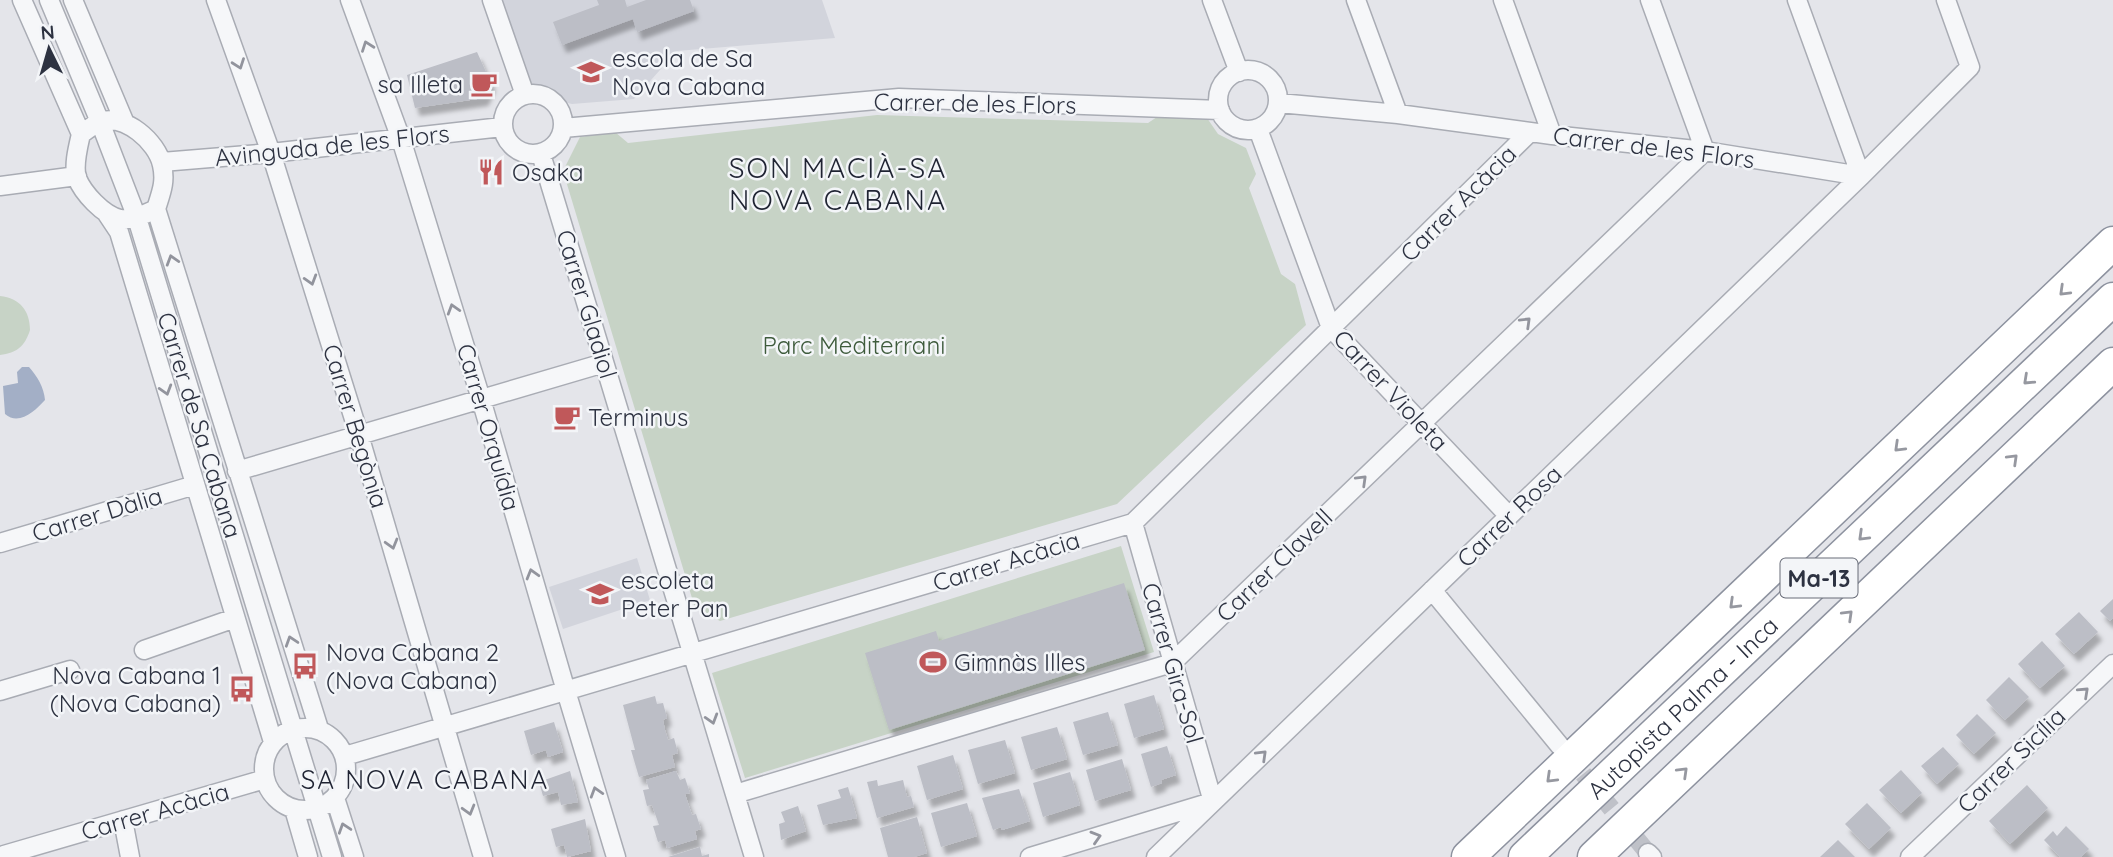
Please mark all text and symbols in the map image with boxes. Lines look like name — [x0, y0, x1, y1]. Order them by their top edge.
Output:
north arrow — [14, 14, 84, 84]
text: N — [40, 20, 56, 45]
one-way arrow — [361, 41, 375, 53]
place label: escola de Sa Nova Cabana — [612, 43, 765, 101]
school or university icon: escola de Sa Nova Cabana — [576, 57, 606, 87]
one-way arrow — [231, 58, 245, 70]
place label: sa Illeta — [377, 69, 463, 99]
cafe icon: sa Illeta — [469, 69, 499, 99]
street label: Carrer de les Flors — [873, 86, 1077, 120]
street label: Avinguda de les Flors — [213, 118, 451, 172]
street label: Carrer de les Flors — [1552, 120, 1756, 174]
street label: Carrer Acàcia — [1394, 139, 1522, 267]
district label: SON MACIÀ-SA NOVA CABANA — [729, 150, 947, 217]
restaurant icon: Osaka — [476, 157, 506, 187]
place label: Osaka — [512, 157, 584, 187]
street label: Carrer Gladiol — [550, 226, 624, 382]
one-way arrow — [165, 254, 180, 266]
one-way arrow — [303, 273, 317, 286]
one-way arrow — [2059, 282, 2072, 295]
one-way arrow — [447, 303, 462, 315]
street label: Carrer de Sa Cabana — [151, 308, 249, 542]
one-way arrow — [1518, 318, 1531, 331]
street label: Carrer Violeta — [1327, 323, 1455, 457]
park label: Parc Mediterrani — [763, 330, 945, 360]
street label: Carrer Orquídia — [451, 340, 527, 514]
street label: Carrer Begònia — [317, 341, 395, 511]
one-way arrow — [2023, 371, 2036, 384]
one-way arrow — [158, 384, 173, 396]
cafe icon: Terminus — [552, 402, 582, 432]
place label: Terminus — [588, 402, 688, 432]
one-way arrow — [1894, 439, 1907, 452]
one-way arrow — [2005, 454, 2018, 467]
street label: Carrer Rosa — [1450, 459, 1568, 573]
one-way arrow — [1354, 475, 1367, 488]
street label: Carrer Dàlia — [28, 480, 166, 548]
street label: Carrer Clavell — [1210, 502, 1338, 628]
street label: Carrer Acàcia — [929, 524, 1083, 598]
one-way arrow — [1858, 528, 1871, 540]
one-way arrow — [383, 538, 398, 550]
road number: Ma-13 — [1780, 558, 1857, 598]
place label: escoleta Peter Pan — [621, 565, 729, 623]
one-way arrow — [525, 568, 540, 580]
school or university icon: escoleta Peter Pan — [585, 579, 615, 609]
street label: Carrer Gira-Sol — [1136, 579, 1210, 747]
one-way arrow — [1729, 596, 1742, 608]
street label: Autopista Palma - Inca — [1581, 610, 1784, 805]
one-way arrow — [1840, 611, 1853, 624]
one-way arrow — [285, 635, 299, 648]
place label: Nova Cabana 2 (Nova Cabana) — [326, 637, 499, 695]
sports icon: Gimnàs Illes — [918, 647, 948, 677]
place label: Gimnàs Illes — [954, 647, 1086, 677]
bus stop icon: Nova Cabana 2 (Nova Cabana) — [290, 651, 320, 681]
place label: Nova Cabana 1 (Nova Cabana) — [50, 660, 221, 718]
bus stop icon: Nova Cabana 1 (Nova Cabana) — [227, 674, 257, 704]
one-way arrow — [2076, 687, 2089, 700]
street label: Carrer Sicília — [1951, 701, 2071, 819]
one-way arrow — [704, 713, 719, 725]
one-way arrow — [1254, 750, 1267, 763]
district label: SA NOVA CABANA — [301, 763, 549, 796]
one-way arrow — [1675, 768, 1688, 780]
one-way arrow — [1546, 769, 1559, 782]
street label: Carrer Acàcia — [78, 776, 232, 846]
one-way arrow — [590, 786, 605, 798]
one-way arrow — [461, 804, 475, 816]
one-way arrow — [338, 822, 353, 834]
one-way arrow — [1089, 831, 1101, 846]

